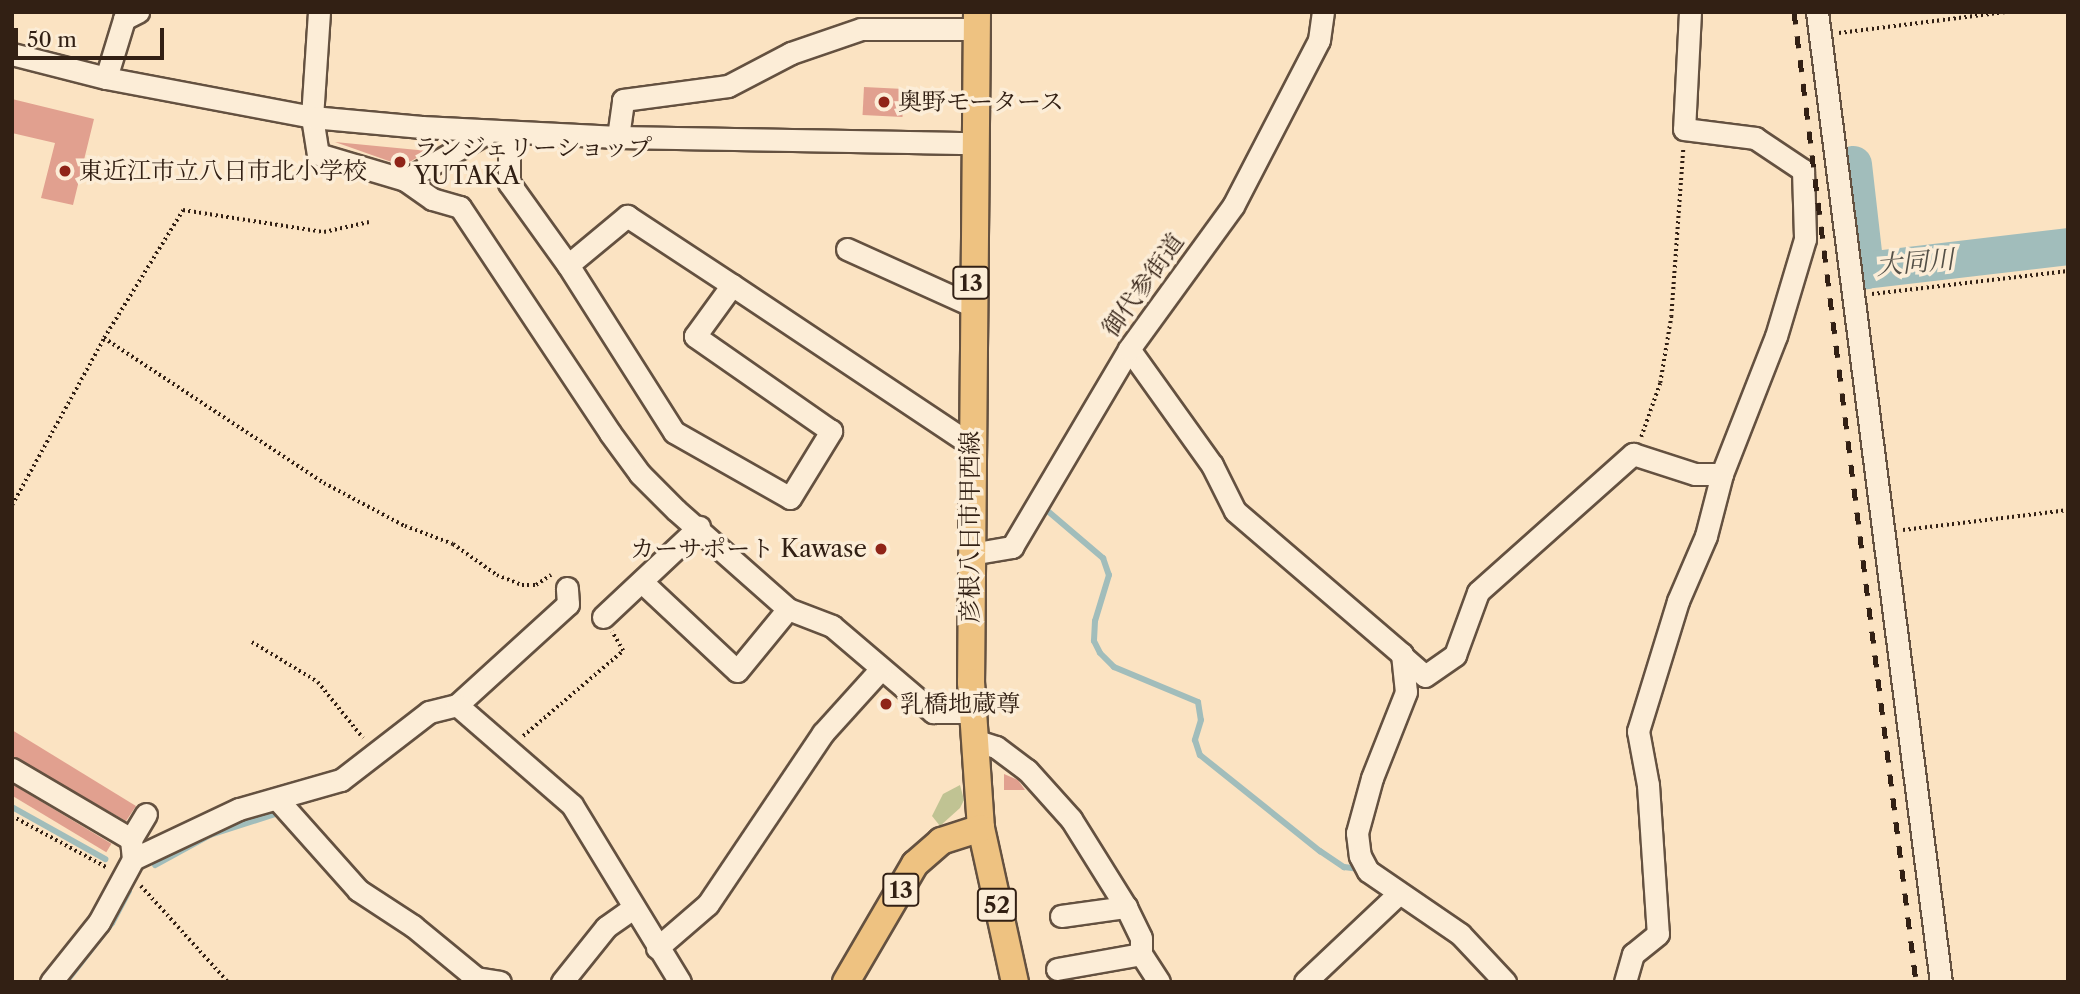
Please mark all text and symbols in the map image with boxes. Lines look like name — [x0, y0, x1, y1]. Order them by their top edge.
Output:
scale bar — [18, 14, 168, 58]
text: 50 m — [27, 27, 77, 52]
place label: 奥野モータース — [898, 88, 1065, 116]
marker: 奥野モータース — [876, 94, 892, 110]
place label: ランジェリーショップ YUTAKA — [414, 134, 654, 190]
marker: ランジェリーショップ YUTAKA — [392, 154, 408, 170]
place label: 東近江市立八日市北小学校 — [79, 157, 367, 185]
marker: 東近江市立八日市北小学校 — [57, 163, 73, 179]
street label: 御代参街道 — [1096, 228, 1190, 342]
water label: 大同川 — [1875, 244, 1955, 282]
road number: 13 — [952, 264, 990, 302]
street label: 彦根八日市甲西線 — [956, 431, 984, 623]
place label: カーサポート Kawase — [630, 535, 867, 563]
marker: カーサポート Kawase — [873, 541, 889, 557]
place label: 乳橋地蔵尊 — [900, 690, 1020, 718]
marker: 乳橋地蔵尊 — [878, 696, 894, 712]
road number: 13 — [882, 870, 920, 909]
road number: 52 — [976, 885, 1018, 924]

